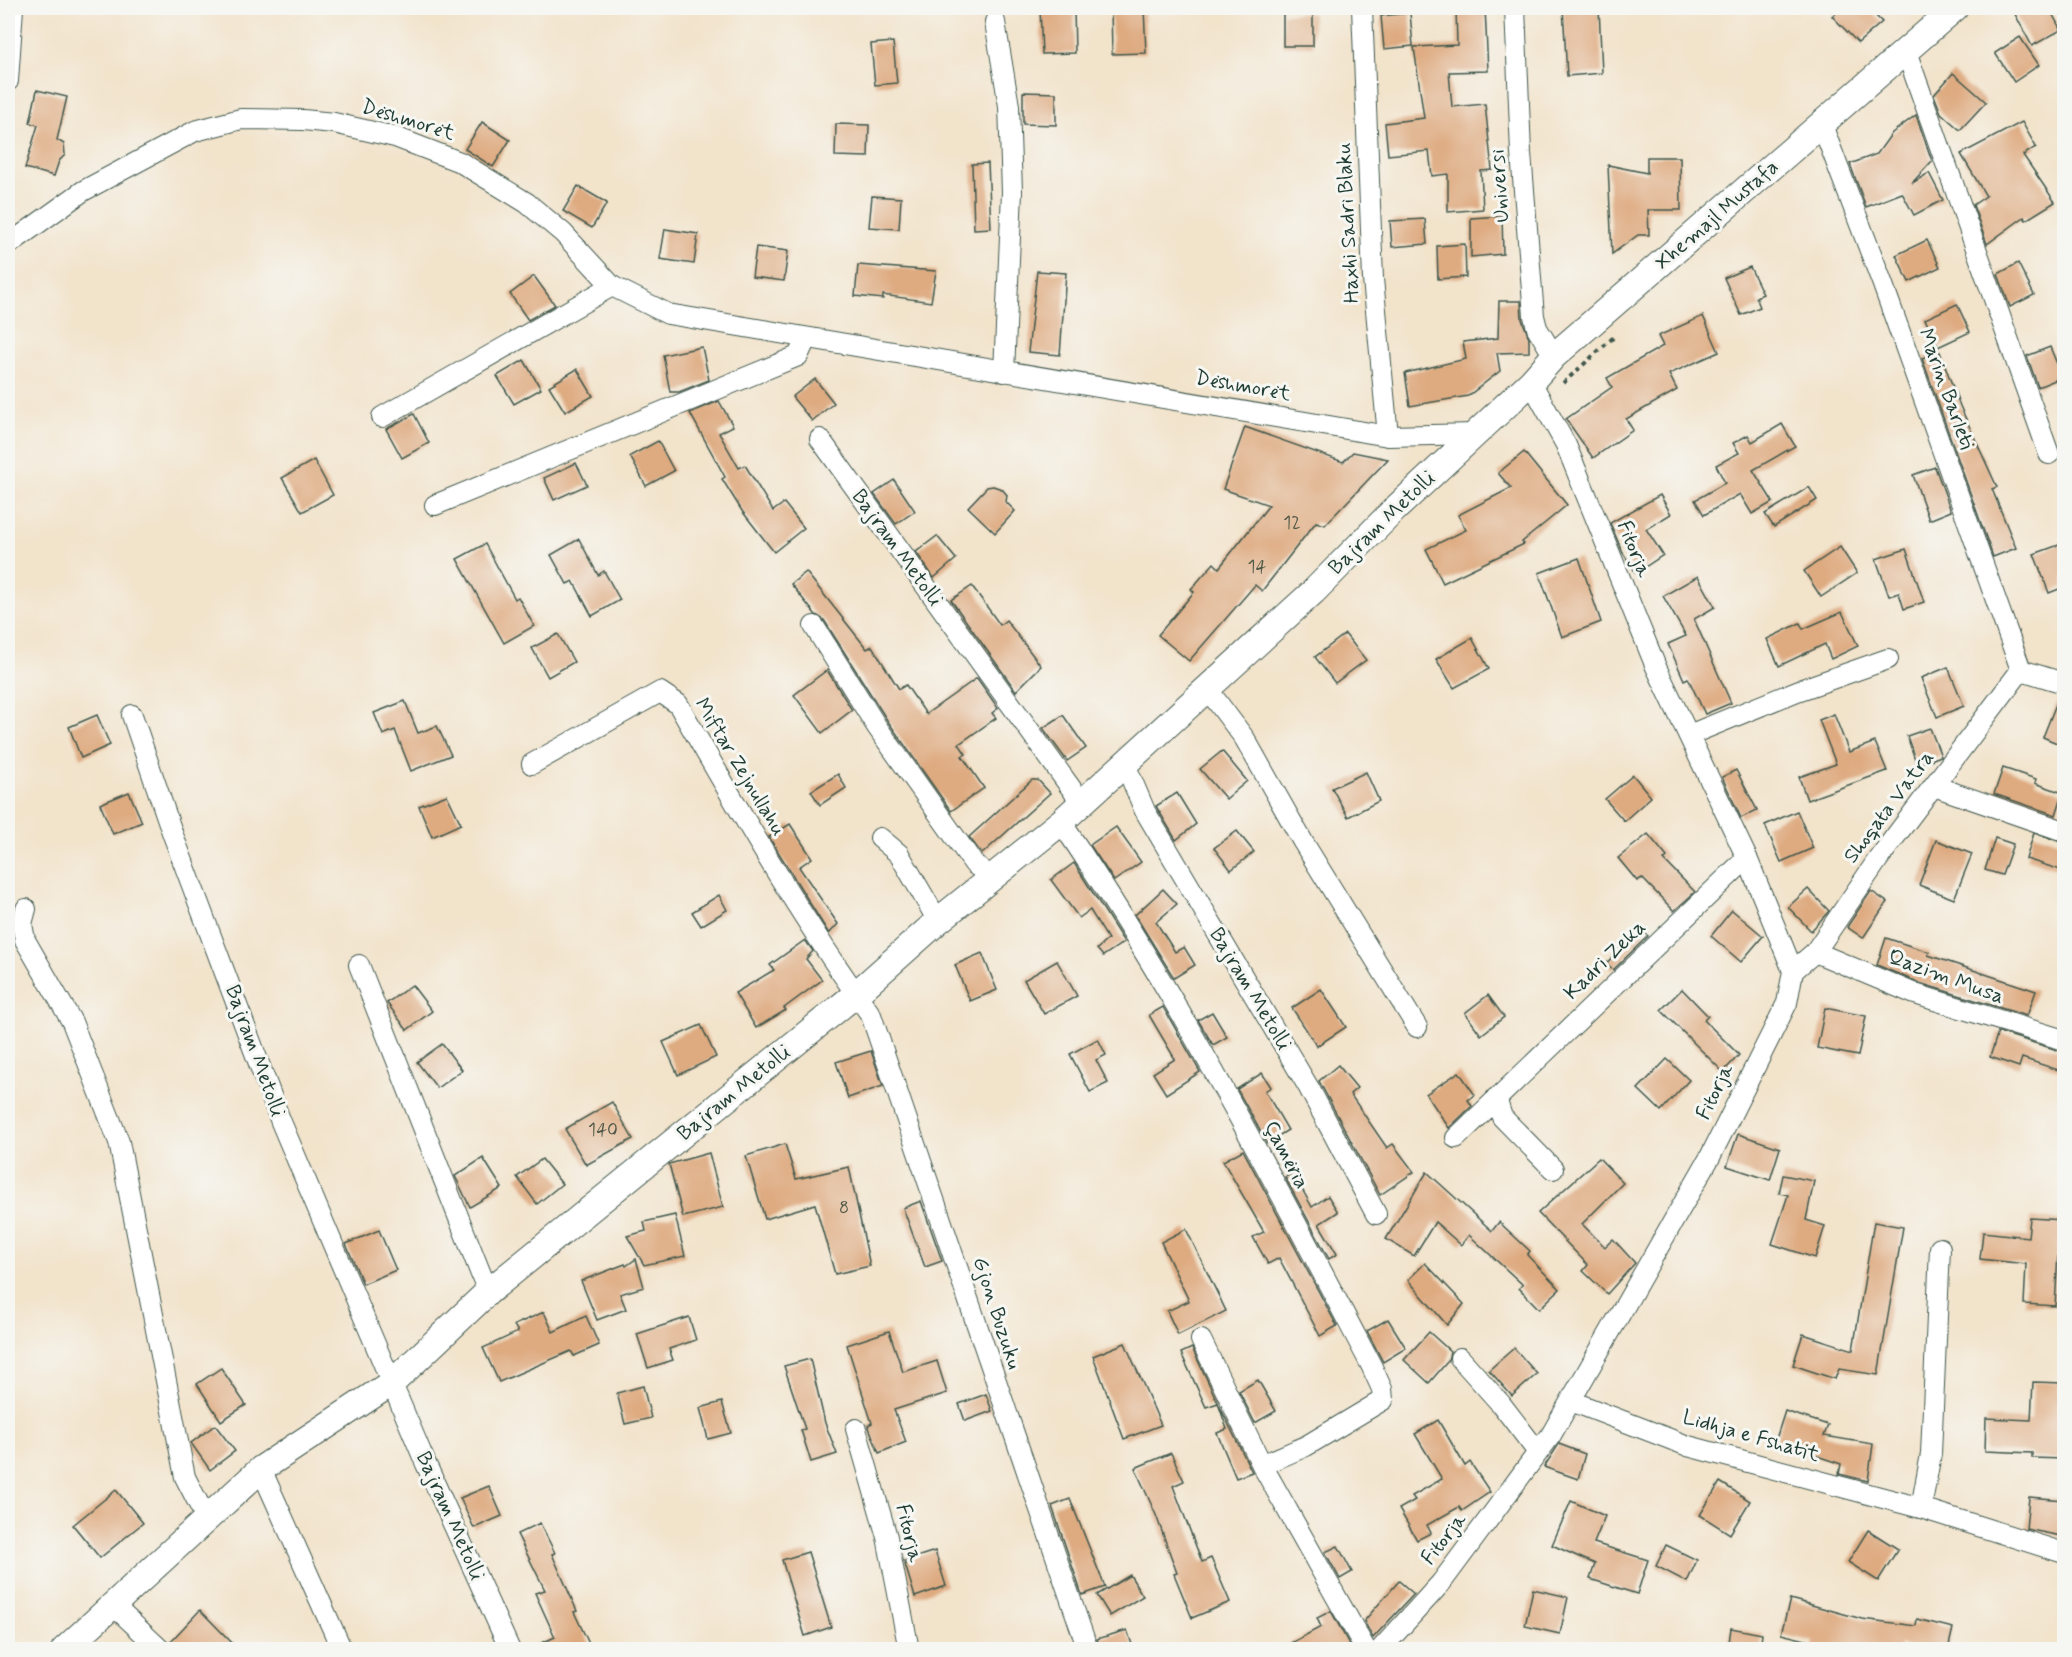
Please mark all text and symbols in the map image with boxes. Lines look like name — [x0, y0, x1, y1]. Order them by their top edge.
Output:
street label: Dëshmorët — [358, 93, 459, 148]
street label: Haxhi Sadri Blaku — [1330, 142, 1366, 304]
street label: Universi — [1483, 148, 1517, 224]
street label: Xhemajl Mustafa — [1649, 153, 1785, 277]
street label: Marin Barleti — [1911, 325, 1981, 453]
street label: Dëshmorët — [1193, 364, 1294, 408]
street label: Bajram Metolli — [1322, 465, 1442, 581]
street label: Bajram Metolli — [845, 484, 949, 612]
house number: 12 — [1283, 511, 1301, 535]
street label: Fitorja — [1610, 516, 1658, 582]
house number: 14 — [1248, 555, 1267, 579]
street label: Miftar Zejnullahu — [688, 693, 792, 841]
street label: Shoqata Vatra — [1837, 745, 1941, 869]
street label: Kadri Zeka — [1558, 914, 1652, 1006]
street label: Bajram Metolli — [1202, 922, 1298, 1056]
street label: Qazim Musa — [1884, 943, 2008, 1011]
street label: Bajram Metolli — [218, 981, 292, 1121]
street label: Bajram Metolli — [671, 1039, 797, 1147]
street label: Fitorja — [1690, 1059, 1741, 1125]
street label: Çamëria — [1256, 1116, 1316, 1194]
house number: 140 — [588, 1118, 618, 1142]
house number: 8 — [839, 1196, 849, 1220]
street label: Gjon Buzuku — [966, 1253, 1028, 1373]
street label: Lidhja e Fshatit — [1679, 1403, 1823, 1469]
street label: Bajram Metolli — [409, 1447, 491, 1585]
street label: Fitorja — [889, 1501, 929, 1565]
street label: Fitorja — [1415, 1507, 1473, 1571]

